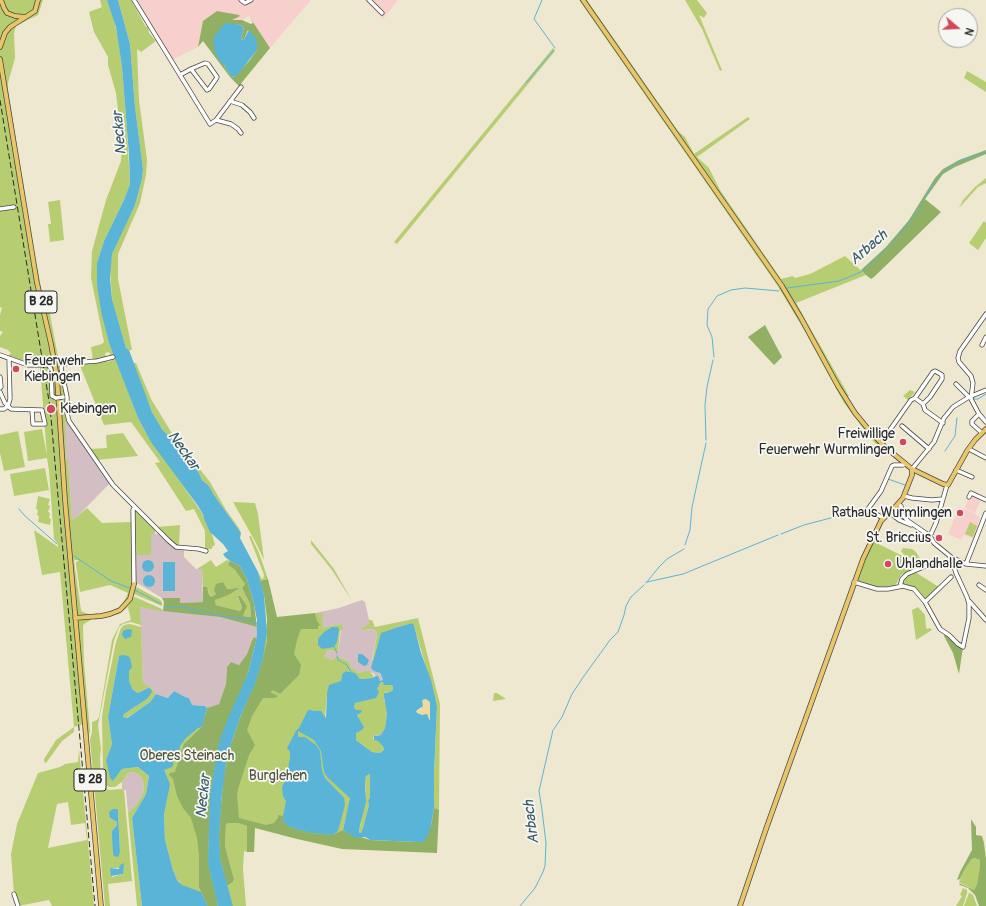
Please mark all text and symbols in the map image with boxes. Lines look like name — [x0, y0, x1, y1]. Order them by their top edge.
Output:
north arrow — [938, 8, 978, 48]
text: N — [962, 26, 976, 37]
water label: Neckar — [109, 110, 131, 156]
water label: Arbach — [846, 227, 892, 269]
road number: B 28 — [25, 291, 57, 313]
place label: Feuerwehr Kiebingen — [24, 353, 86, 386]
marker: Feuerwehr Kiebingen — [11, 364, 21, 374]
place label: Kiebingen — [60, 401, 117, 417]
marker: Kiebingen — [45, 403, 57, 415]
place label: Freiwillige Feuerwehr Wurmlingen — [759, 426, 895, 458]
water label: Neckar — [163, 428, 203, 474]
marker: Freiwillige Feuerwehr Wurmlingen — [898, 437, 908, 447]
place label: Rathaus Wurmlingen — [831, 505, 952, 521]
marker: Rathaus Wurmlingen — [955, 508, 965, 518]
place label: St. Briccius — [866, 530, 931, 546]
marker: St. Briccius — [934, 533, 944, 543]
place label: Uhlandhalle — [896, 556, 963, 572]
marker: Uhlandhalle — [883, 559, 893, 569]
park label: Oberes Steinach — [140, 748, 234, 764]
park label: Burglehen — [249, 768, 307, 784]
road number: B 28 — [74, 769, 106, 791]
water label: Neckar — [193, 773, 215, 819]
water label: Arbach — [520, 799, 544, 845]

